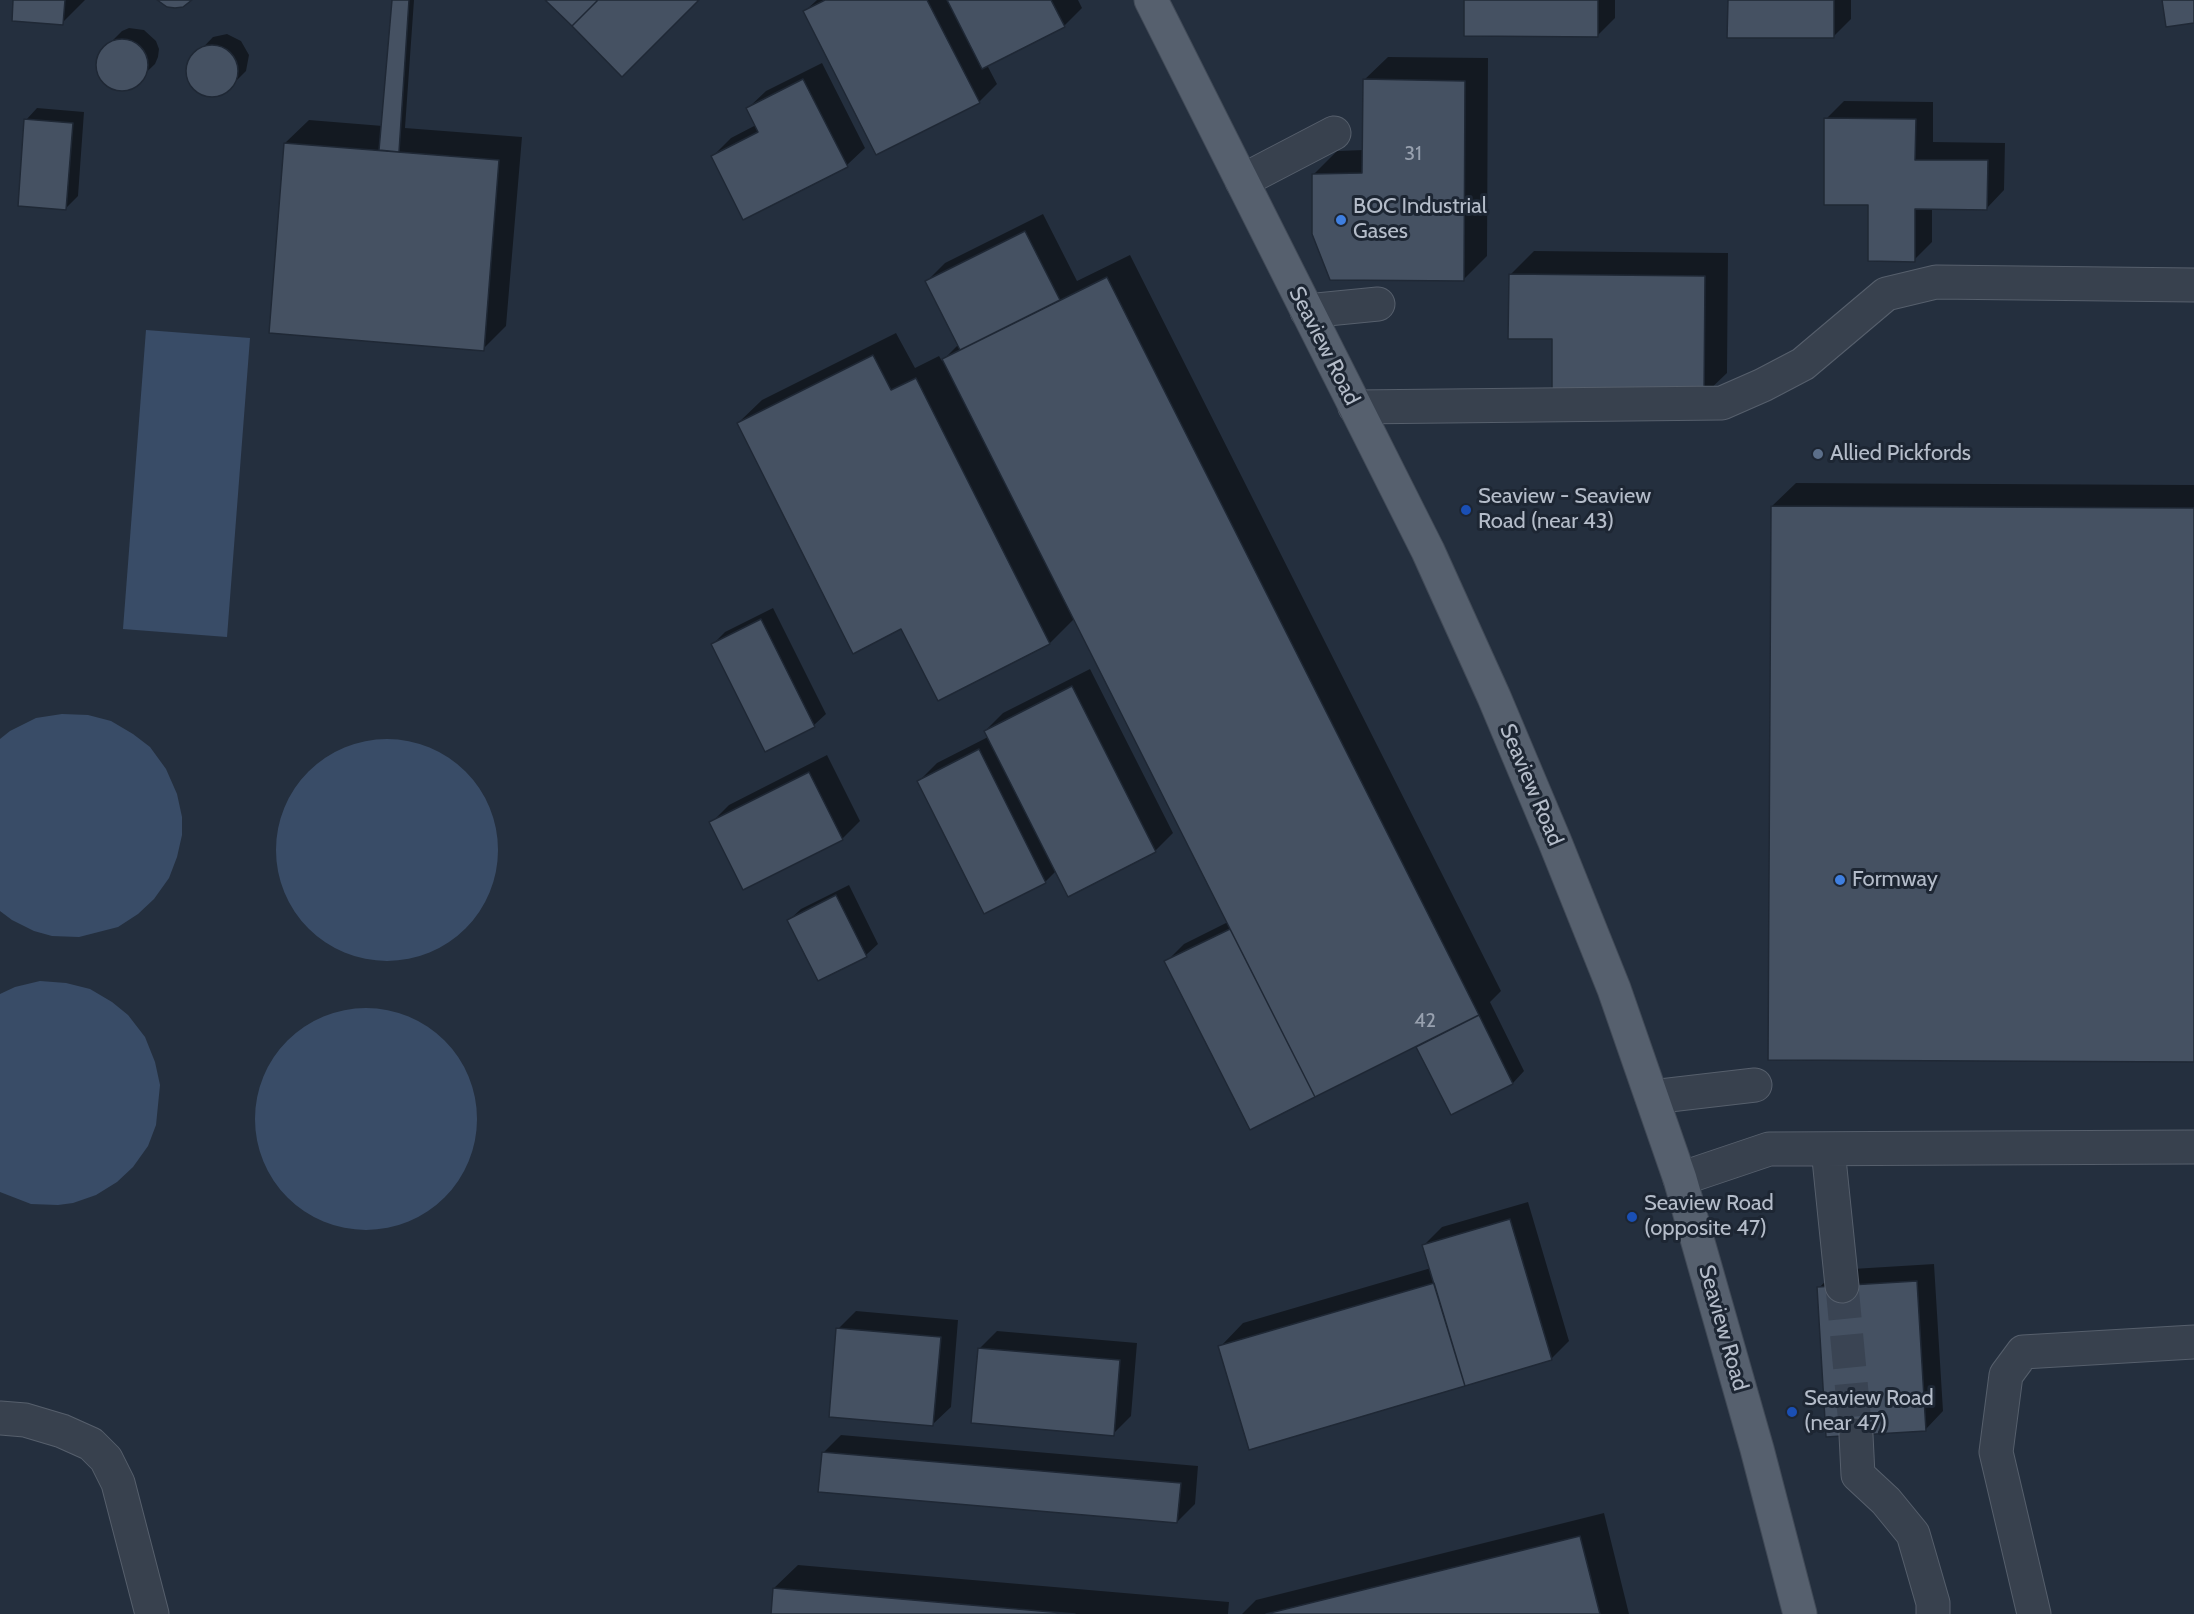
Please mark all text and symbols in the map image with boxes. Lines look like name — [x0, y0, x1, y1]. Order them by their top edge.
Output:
house number: 31 — [1404, 142, 1422, 166]
place label: BOC Industrial Gases — [1353, 194, 1487, 246]
marker: BOC Industrial Gases — [1334, 213, 1348, 227]
street label: Seaview Road — [1283, 282, 1365, 410]
place label: Allied Pickfords — [1830, 441, 1971, 467]
marker: Allied Pickfords — [1811, 447, 1825, 461]
place label: Seaview - Seaview Road (near 43) — [1478, 484, 1651, 536]
marker: Seaview - Seaview Road (near 43) — [1459, 503, 1473, 517]
street label: Seaview Road — [1494, 720, 1568, 850]
place label: Formway — [1852, 867, 1938, 893]
marker: Formway — [1833, 873, 1847, 887]
house number: 42 — [1414, 1009, 1436, 1033]
place label: Seaview Road (opposite 47) — [1644, 1191, 1774, 1242]
marker: Seaview Road (opposite 47) — [1625, 1210, 1639, 1224]
street label: Seaview Road — [1692, 1262, 1754, 1394]
place label: Seaview Road (near 47) — [1804, 1386, 1934, 1438]
marker: Seaview Road (near 47) — [1785, 1405, 1799, 1419]

